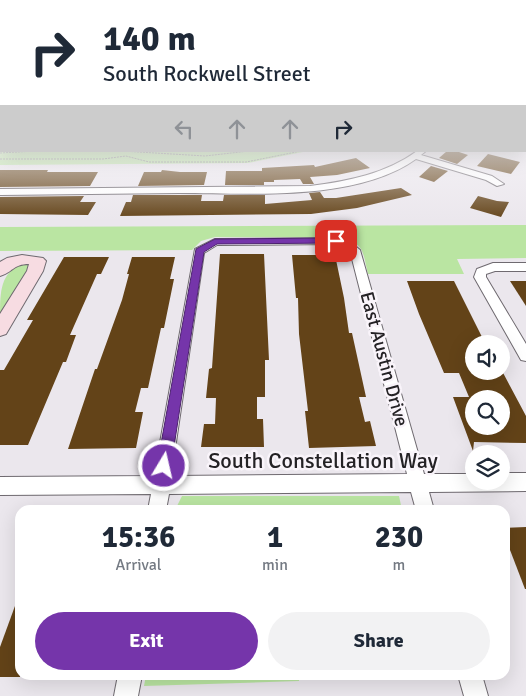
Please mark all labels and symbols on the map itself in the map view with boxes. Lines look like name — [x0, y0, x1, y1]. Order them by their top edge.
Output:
pin — [315, 220, 357, 262]
street label: East Austin Drive — [354, 289, 414, 429]
position arrow — [137, 439, 189, 491]
street label: South Constellation Way — [208, 447, 439, 474]

